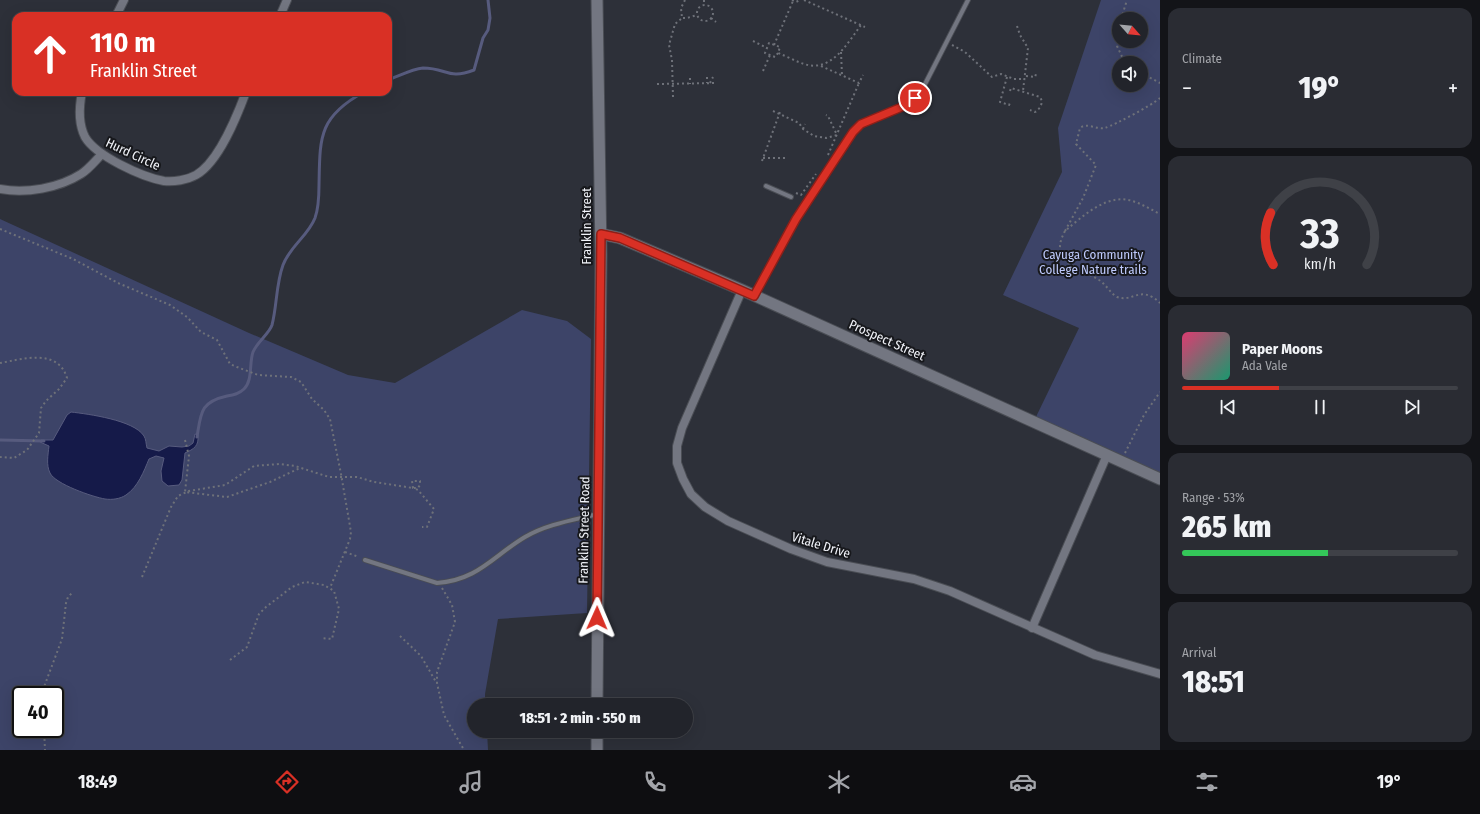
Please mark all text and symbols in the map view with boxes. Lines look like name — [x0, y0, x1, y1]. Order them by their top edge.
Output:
north arrow — [1112, 12, 1148, 48]
map controls — [1112, 12, 1148, 92]
text: 110 m — [90, 26, 156, 59]
icon: ahead — [24, 28, 76, 80]
text: Climate — [1182, 51, 1222, 66]
button: sound — [1112, 56, 1148, 92]
text: Franklin Street — [90, 60, 197, 82]
text: 19° — [1299, 70, 1341, 106]
text: − — [1182, 75, 1192, 102]
text: + — [1448, 75, 1458, 102]
pin — [898, 81, 932, 115]
icon: arrive — [904, 87, 926, 109]
street label: Hurd Circle — [103, 135, 163, 173]
street label: Franklin Street — [579, 187, 594, 265]
text: 33 — [1299, 208, 1340, 258]
park label: Cayuga Community College Nature trails — [1039, 247, 1147, 277]
text: km/h — [1304, 255, 1336, 272]
street label: Prospect Street — [847, 317, 928, 364]
text: Paper Moons — [1242, 340, 1323, 358]
text: Ada Vale — [1242, 358, 1287, 373]
icon: previous — [1217, 396, 1239, 418]
icon: pause — [1309, 396, 1331, 418]
icon: next — [1401, 396, 1423, 418]
street label: Franklin Street Road — [576, 476, 592, 584]
text: Range · 53% — [1182, 490, 1245, 505]
text: 265 km — [1182, 509, 1271, 545]
street label: Vitale Drive — [790, 529, 852, 561]
position arrow — [576, 597, 618, 639]
text: Arrival — [1182, 645, 1216, 660]
text: 18:51 — [1182, 664, 1245, 700]
speed limit sign: 40 — [12, 686, 64, 738]
text: 18:51 · 2 min · 550 m — [519, 709, 641, 727]
icon: directions — [273, 768, 301, 796]
icon: music — [457, 768, 485, 796]
icon: phone — [641, 768, 669, 796]
icon: climate — [825, 768, 853, 796]
icon: car — [1009, 768, 1037, 796]
icon: filters — [1193, 768, 1221, 796]
text: 18:49 — [78, 771, 117, 793]
text: 19° — [1377, 771, 1402, 793]

